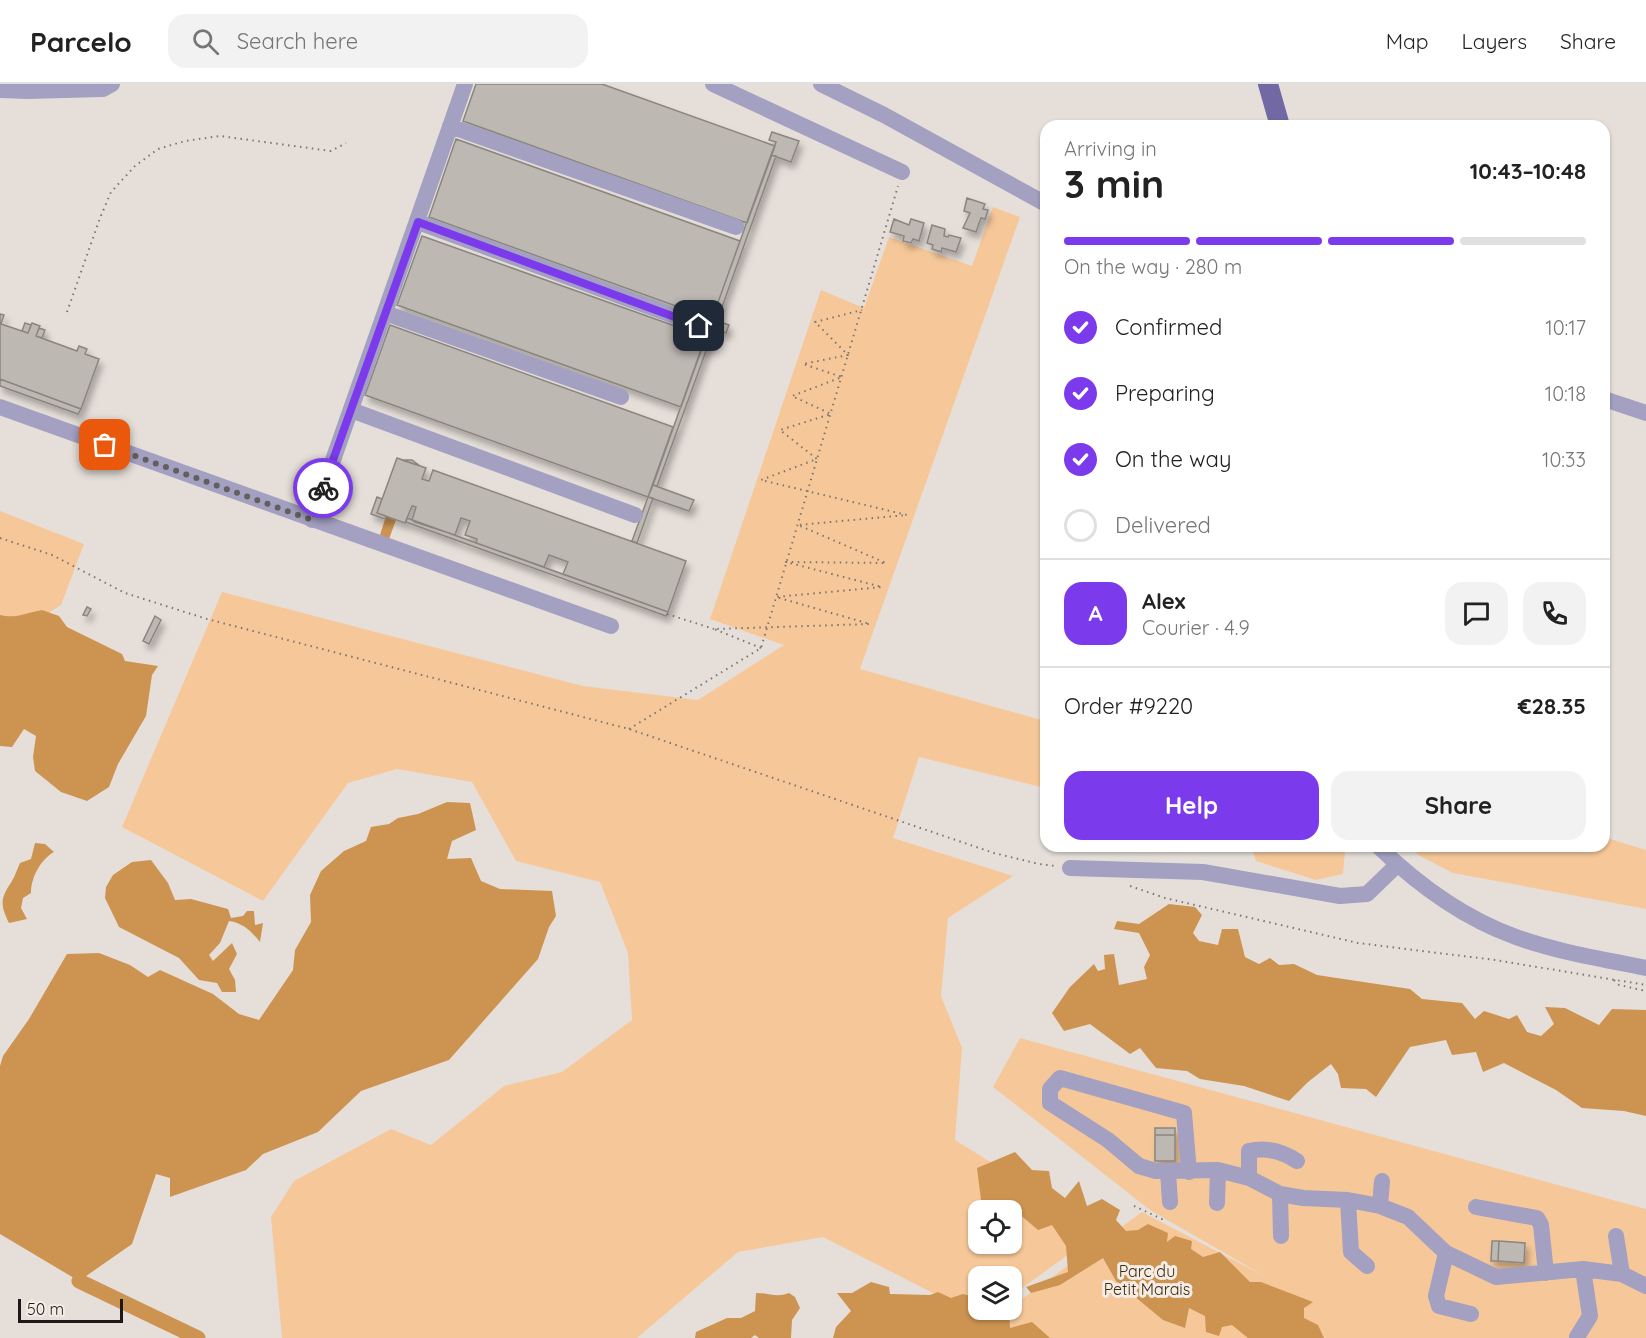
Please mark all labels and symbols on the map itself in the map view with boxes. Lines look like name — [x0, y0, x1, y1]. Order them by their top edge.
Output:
pin — [673, 300, 724, 351]
pin — [79, 419, 130, 470]
courier — [293, 458, 353, 518]
park label: Parc du Petit Marais — [1104, 1261, 1190, 1299]
scale bar — [18, 1296, 123, 1324]

